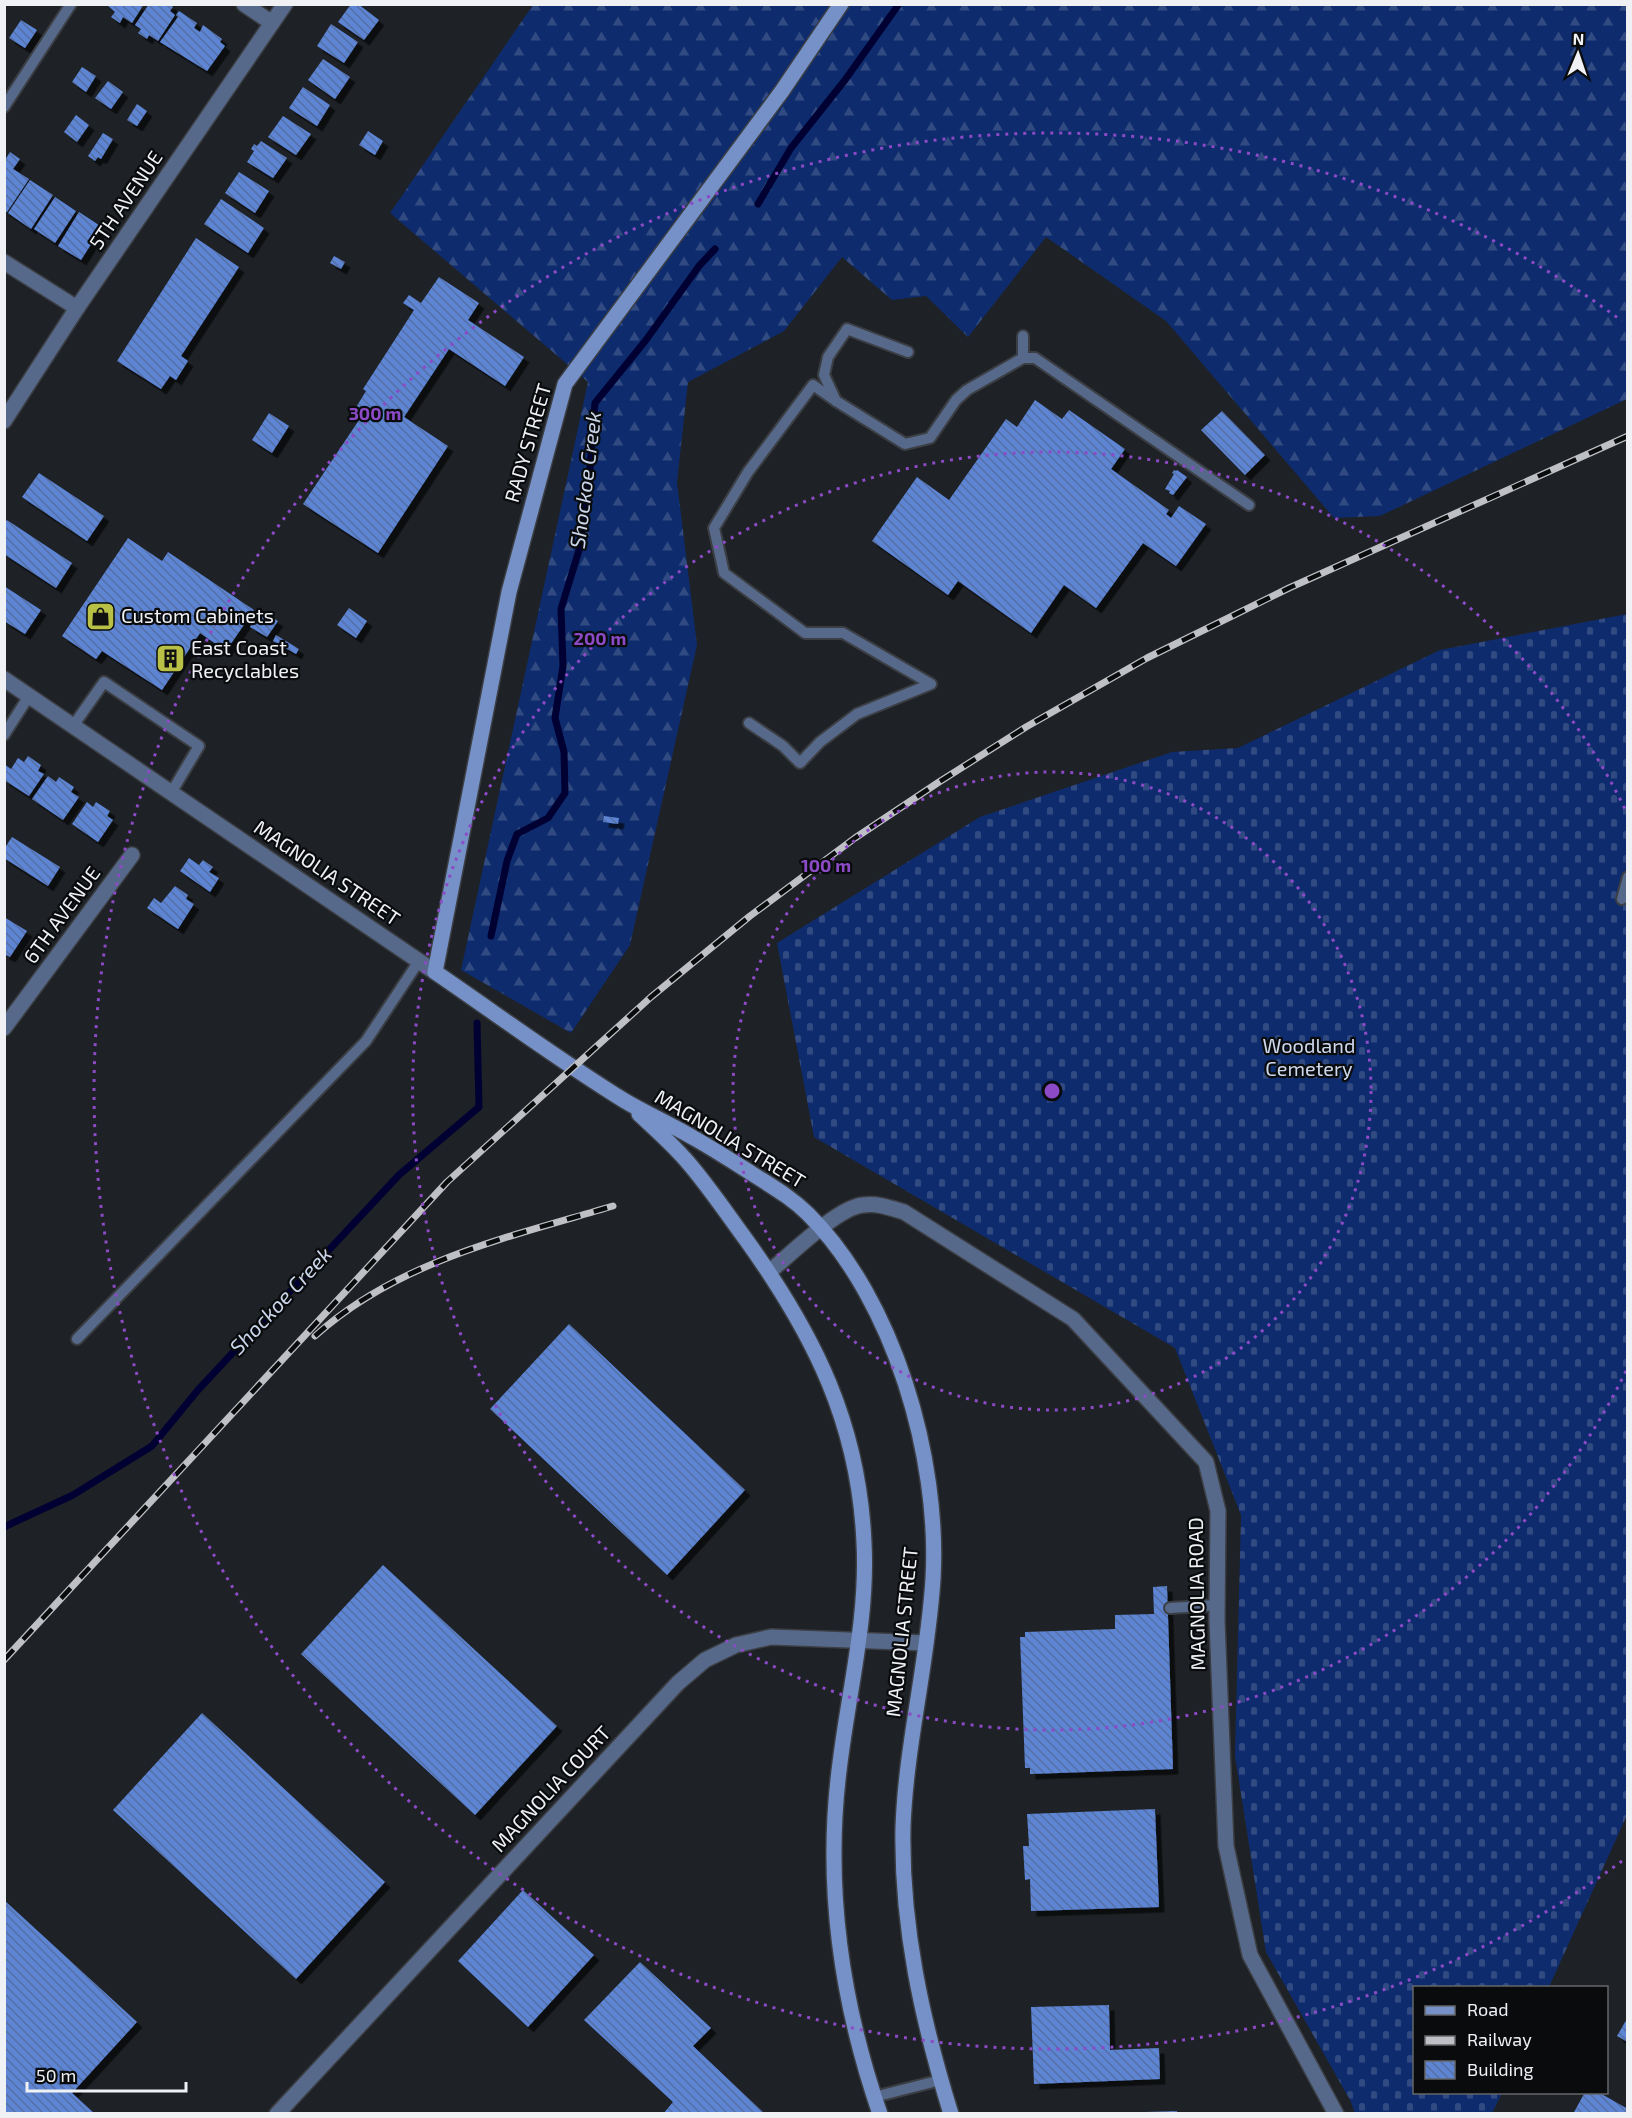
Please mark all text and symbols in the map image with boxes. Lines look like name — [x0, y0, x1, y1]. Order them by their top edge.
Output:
north arrow — [1548, 24, 1608, 84]
text: N — [1572, 29, 1585, 48]
street label: 5TH AVENUE — [84, 146, 167, 253]
street label: RADY STREET — [499, 380, 556, 505]
text: 300 m — [349, 402, 401, 424]
water label: Shockoe Creek — [564, 410, 605, 550]
shop icon: Custom Cabinets — [84, 600, 116, 632]
place label: Custom Cabinets — [121, 603, 274, 627]
text: 200 m — [574, 627, 626, 649]
place label: East Coast Recyclables — [191, 635, 299, 682]
building icon: East Coast Recyclables — [154, 643, 186, 675]
street label: MAGNOLIA STREET — [250, 814, 405, 930]
text: 100 m — [801, 854, 851, 876]
street label: 6TH AVENUE — [18, 861, 104, 968]
park label: Woodland Cemetery — [1263, 1033, 1355, 1080]
centre of rings — [1042, 1081, 1062, 1101]
street label: MAGNOLIA STREET — [651, 1084, 810, 1193]
water label: Shockoe Creek — [224, 1241, 336, 1359]
street label: MAGNOLIA ROAD — [1183, 1517, 1209, 1671]
street label: MAGNOLIA STREET — [880, 1545, 922, 1718]
street label: MAGNOLIA COURT — [486, 1720, 615, 1856]
legend — [1413, 1986, 1608, 2094]
text: Road — [1467, 1998, 1508, 2020]
text: Railway — [1467, 2028, 1532, 2050]
scale bar — [27, 2055, 186, 2093]
text: Building — [1467, 2058, 1534, 2080]
text: 50 m — [36, 2064, 76, 2086]

